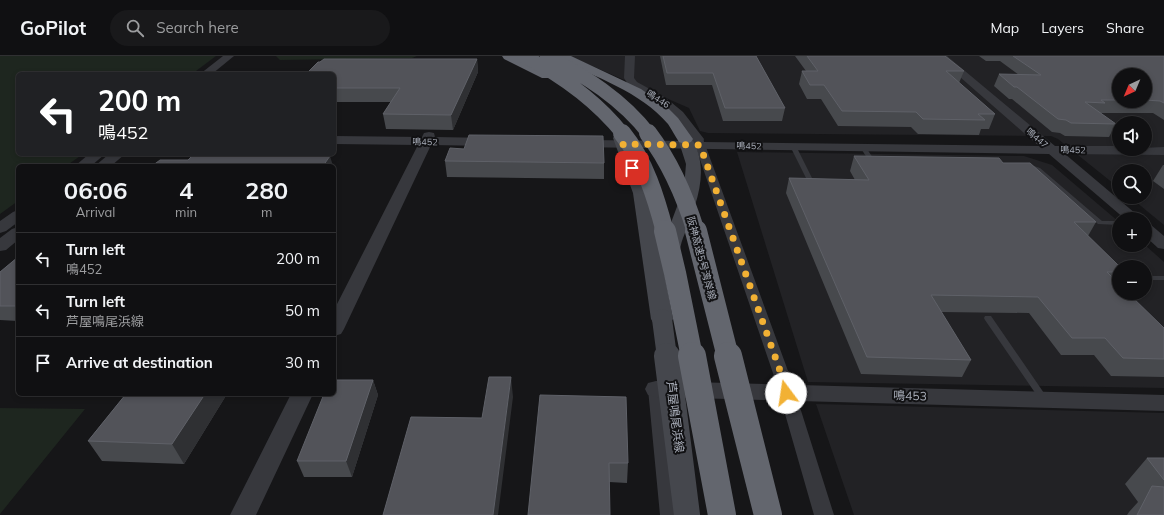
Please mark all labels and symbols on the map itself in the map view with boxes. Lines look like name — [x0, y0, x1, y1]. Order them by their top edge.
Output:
north arrow — [1112, 68, 1152, 108]
street label: 鳴446 — [645, 87, 672, 110]
street label: 鳴447 — [1024, 125, 1051, 150]
street label: 鳴452 — [412, 136, 438, 147]
street label: 鳴452 — [736, 140, 762, 151]
street label: 鳴452 — [1060, 144, 1086, 155]
pin — [615, 151, 649, 185]
street label: 阪神高速5号湾岸線 — [684, 215, 719, 301]
position arrow — [765, 372, 807, 414]
street label: 芦屋鳴尾浜線 — [664, 380, 687, 454]
street label: 鳴453 — [893, 387, 927, 404]

